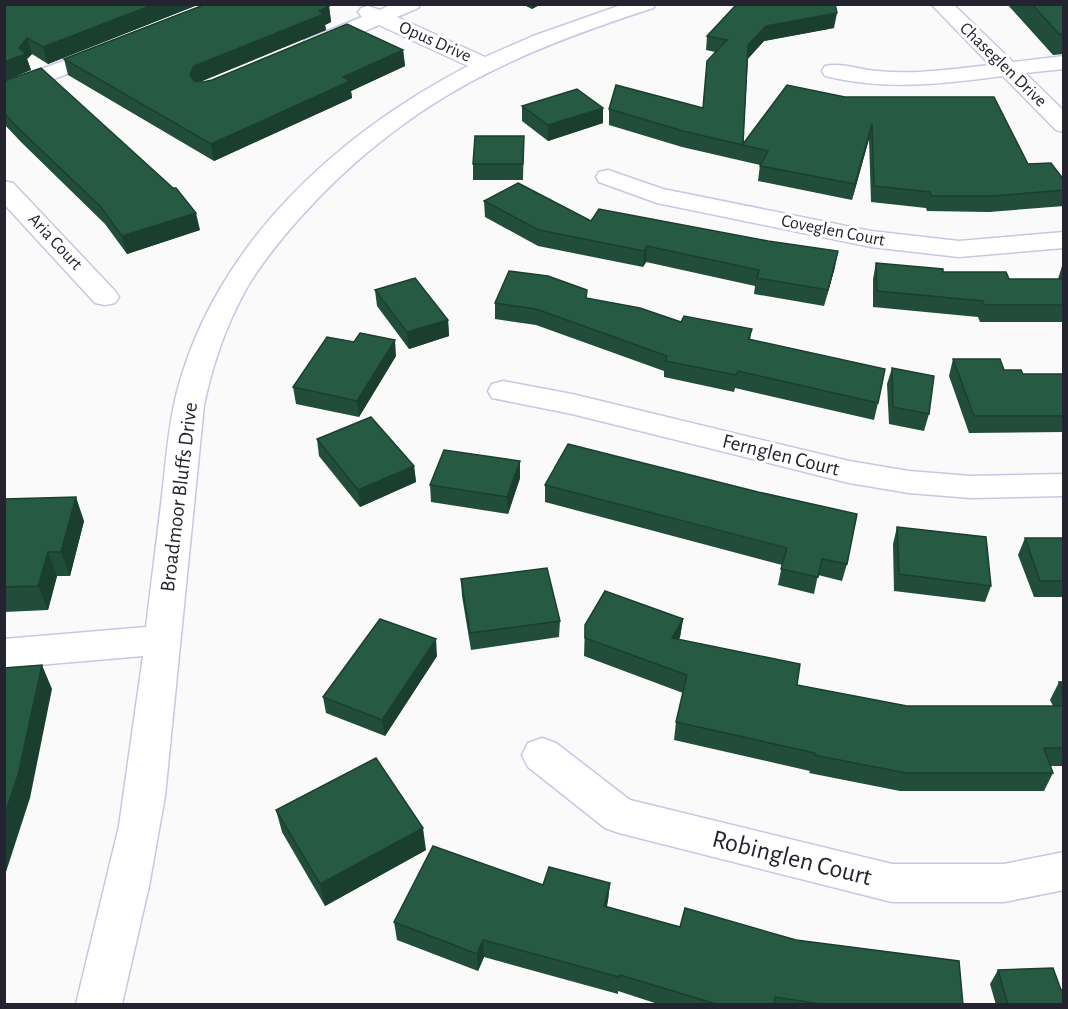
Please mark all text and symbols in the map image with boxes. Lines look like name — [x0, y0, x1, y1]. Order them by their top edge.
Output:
street label: Opus Drive — [396, 18, 474, 66]
street label: Chaseglen Drive — [956, 19, 1050, 111]
street label: Aria Court — [25, 210, 86, 274]
street label: Coveglen Court — [780, 212, 887, 250]
street label: Broadmoor Bluffs Drive — [157, 401, 201, 593]
street label: Fernglen Court — [720, 430, 842, 480]
street label: Robinglen Court — [709, 826, 875, 890]

